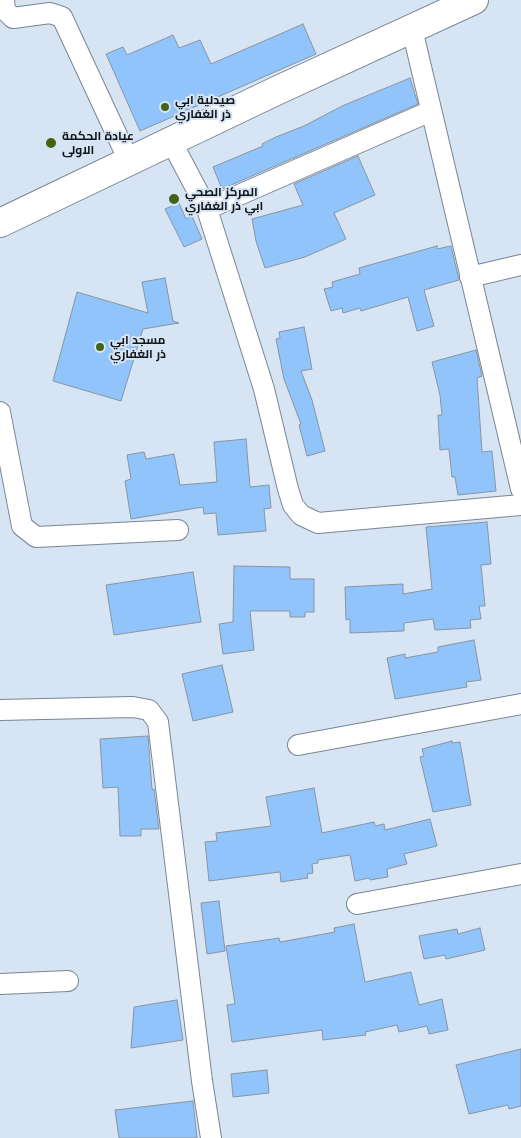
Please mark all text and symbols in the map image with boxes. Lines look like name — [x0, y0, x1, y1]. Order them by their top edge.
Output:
place label: صيدلية ابي ذر الغفاري — [175, 93, 235, 121]
marker: صيدلية ابي ذر الغفاري — [159, 101, 171, 113]
place label: عيادة الحكمة الاولى — [62, 129, 134, 157]
marker: عيادة الحكمة الاولى — [44, 136, 58, 150]
place label: المركز الصحي ابي ذر الغفاري — [185, 185, 263, 213]
marker: المركز الصحي ابي ذر الغفاري — [167, 192, 181, 206]
place label: مسجد ابي ذر الغفاري — [110, 333, 166, 361]
marker: مسجد ابي ذر الغفاري — [94, 341, 106, 353]

